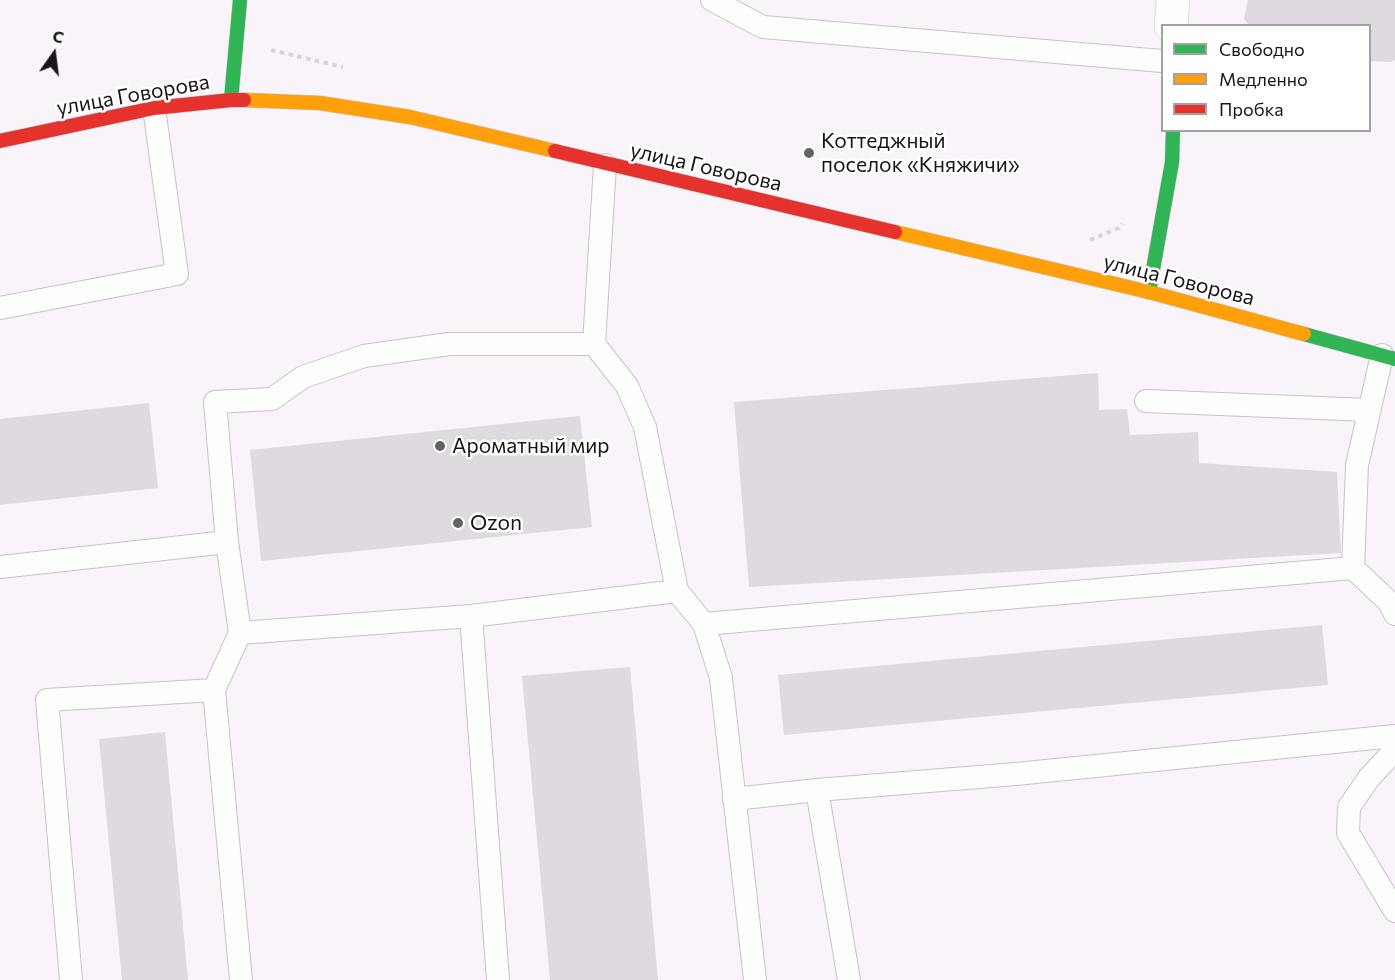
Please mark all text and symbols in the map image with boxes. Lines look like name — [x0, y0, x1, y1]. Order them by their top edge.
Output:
north arrow — [24, 24, 84, 84]
legend — [1161, 24, 1371, 132]
text: С — [51, 26, 66, 47]
text: Свободно — [1219, 38, 1305, 60]
text: Медленно — [1219, 68, 1308, 90]
street label: улица Говорова — [55, 69, 211, 121]
text: Пробка — [1219, 98, 1284, 120]
place label: Коттеджный поселок «Княжичи» — [821, 128, 1020, 178]
street label: улица Говорова — [628, 137, 784, 197]
marker: Коттеджный поселок «Княжичи» — [802, 146, 816, 160]
street label: улица Говорова — [1101, 249, 1257, 311]
place label: Ароматный мир — [452, 433, 609, 459]
marker: Ароматный мир — [433, 439, 447, 453]
place label: Ozon — [470, 510, 522, 536]
marker: Ozon — [451, 516, 465, 530]

